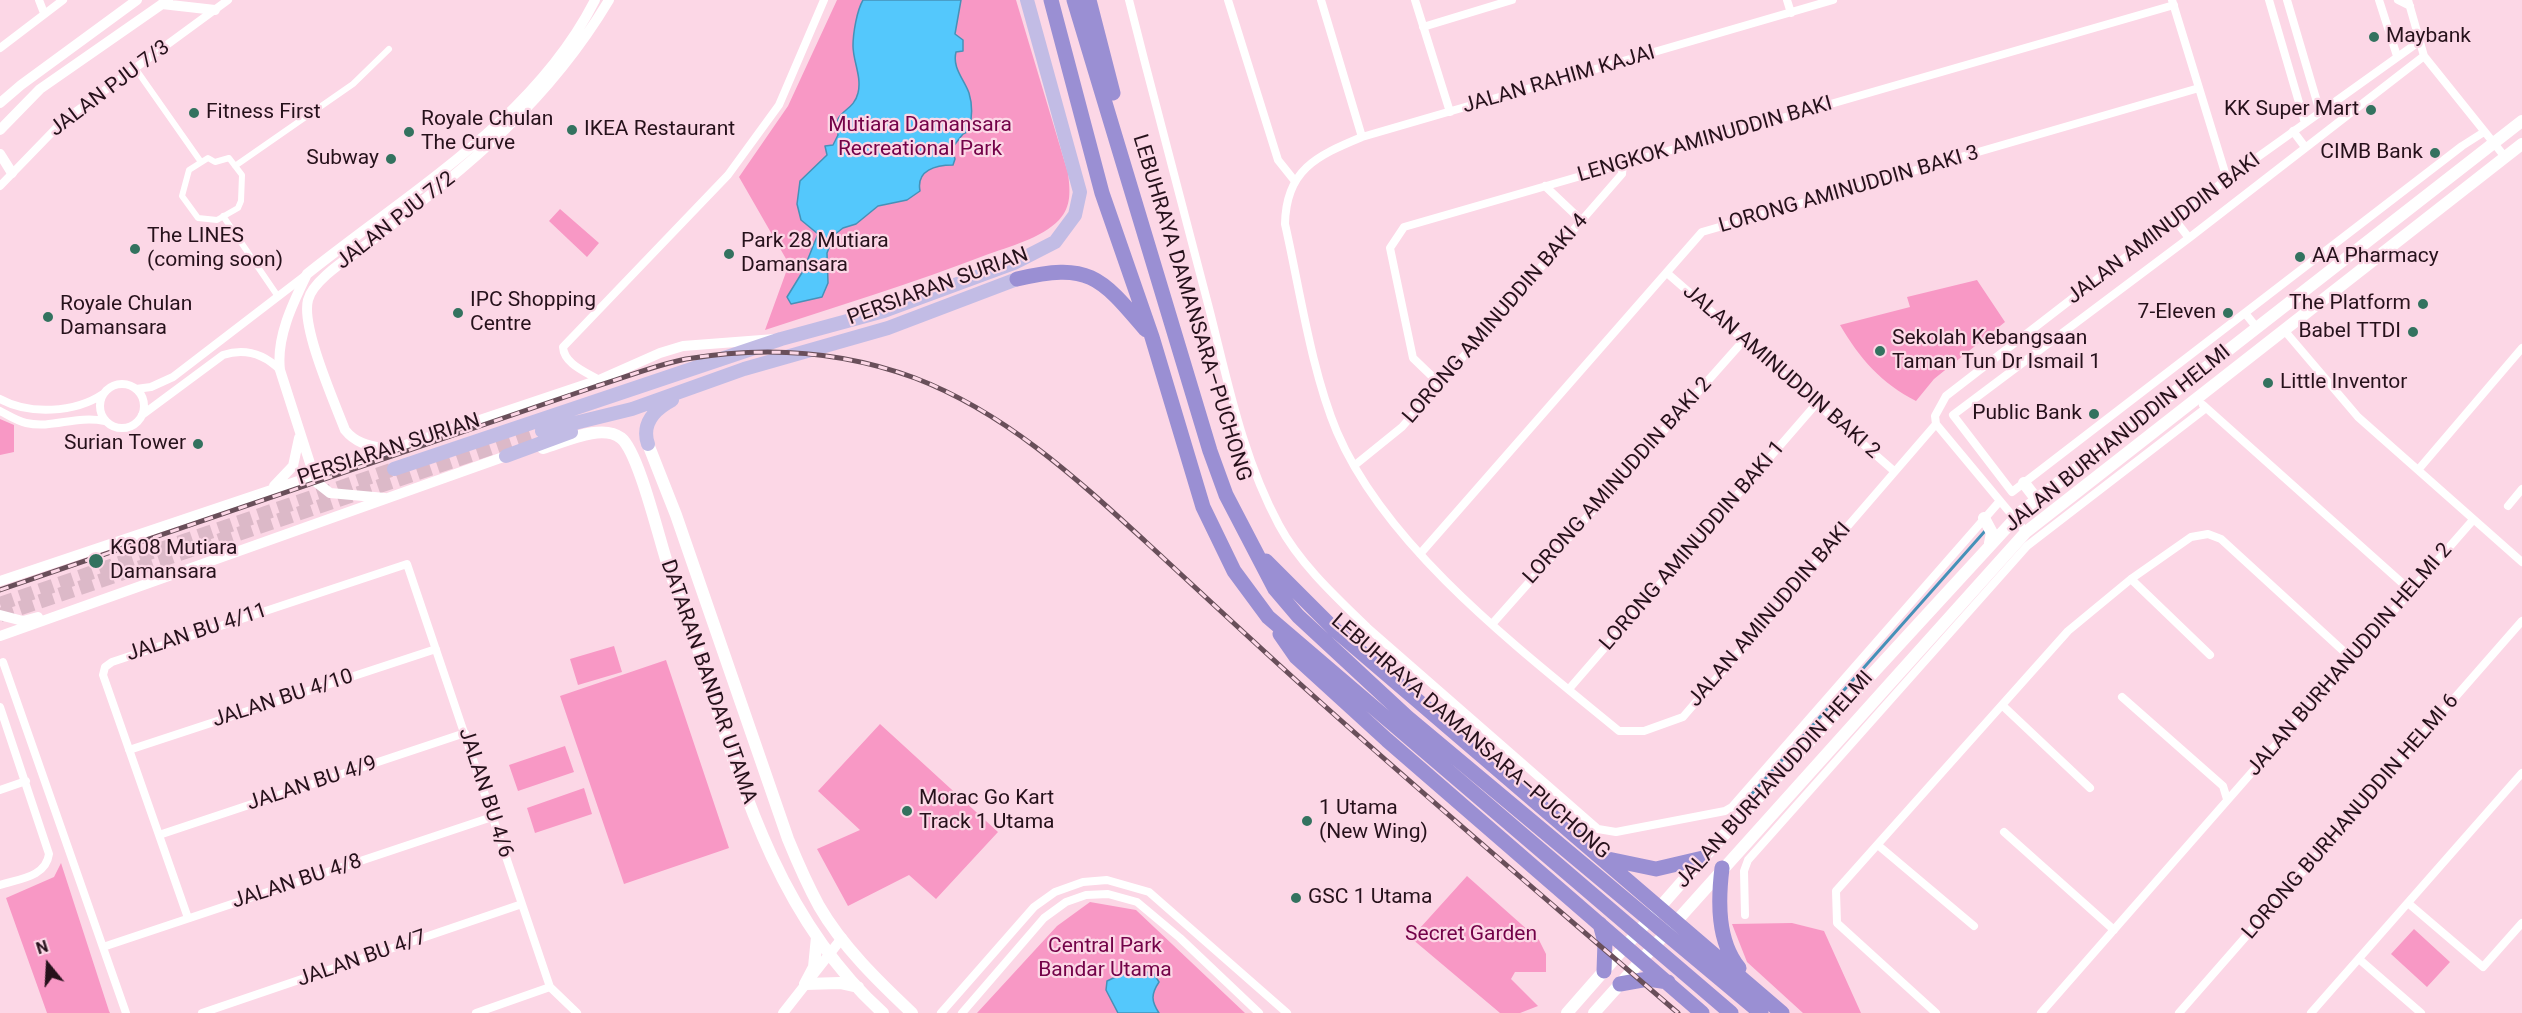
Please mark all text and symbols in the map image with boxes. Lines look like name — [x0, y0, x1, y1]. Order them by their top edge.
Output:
place label: Maybank — [2386, 24, 2471, 50]
marker: Maybank — [2367, 30, 2381, 44]
street label: JALAN PJU 7/3 — [45, 36, 175, 142]
street label: JALAN RAHIM KAJAI — [1460, 40, 1658, 120]
street label: LENGKOK AMINUDDIN BAKI — [1575, 92, 1835, 188]
place label: KK Super Mart — [2224, 97, 2359, 123]
place label: Fitness First — [206, 100, 321, 126]
marker: KK Super Mart — [2364, 103, 2378, 117]
marker: Fitness First — [187, 106, 201, 120]
place label: Royale Chulan The Curve — [421, 107, 553, 157]
park label: Mutiara Damansara Recreational Park — [828, 113, 1012, 163]
place label: IKEA Restaurant — [584, 117, 735, 143]
marker: IKEA Restaurant — [565, 123, 579, 137]
marker: Royale Chulan The Curve — [402, 125, 416, 139]
street label: LEBUHRAYA DAMANSARA–PUCHONG — [1126, 131, 1256, 485]
place label: CIMB Bank — [2320, 140, 2423, 166]
street label: LORONG AMINUDDIN BAKI 3 — [1716, 141, 1982, 239]
place label: Subway — [306, 146, 379, 172]
marker: CIMB Bank — [2428, 146, 2442, 160]
street label: JALAN AMINUDDIN BAKI — [2062, 148, 2266, 310]
marker: Subway — [384, 152, 398, 166]
street label: JALAN PJU 7/2 — [331, 167, 461, 275]
street label: LORONG AMINUDDIN BAKI 4 — [1398, 209, 1594, 429]
place label: The LINES (coming soon) — [147, 224, 283, 274]
place label: Park 28 Mutiara Damansara — [741, 229, 889, 279]
marker: The LINES (coming soon) — [128, 242, 142, 256]
street label: PERSIARAN SURIAN — [844, 243, 1032, 331]
place label: AA Pharmacy — [2312, 244, 2439, 270]
marker: Park 28 Mutiara Damansara — [722, 247, 736, 261]
marker: AA Pharmacy — [2293, 250, 2307, 264]
street label: JALAN AMINUDDIN BAKI 2 — [1677, 280, 1885, 464]
place label: IPC Shopping Centre — [470, 288, 596, 338]
place label: The Platform — [2289, 291, 2411, 317]
place label: Royale Chulan Damansara — [60, 292, 192, 342]
marker: The Platform — [2416, 297, 2430, 311]
place label: 7-Eleven — [2138, 300, 2216, 326]
marker: IPC Shopping Centre — [451, 306, 465, 320]
marker: 7-Eleven — [2221, 306, 2235, 320]
marker: Royale Chulan Damansara — [41, 310, 55, 324]
place label: Babel TTDI — [2299, 319, 2401, 345]
marker: Babel TTDI — [2406, 325, 2420, 339]
place label: Sekolah Kebangsaan Taman Tun Dr Ismail 1 — [1892, 326, 2101, 376]
street label: JALAN BURHANUDDIN HELMI — [2000, 340, 2236, 538]
marker: Sekolah Kebangsaan Taman Tun Dr Ismail 1 — [1873, 344, 1887, 358]
place label: Little Inventor — [2280, 370, 2407, 396]
street label: LORONG AMINUDDIN BAKI 2 — [1518, 372, 1718, 590]
marker: Little Inventor — [2261, 376, 2275, 390]
place label: Public Bank — [1972, 401, 2082, 427]
marker: Public Bank — [2087, 407, 2101, 421]
street label: PERSIARAN SURIAN — [294, 409, 484, 491]
place label: Surian Tower — [64, 431, 186, 457]
street label: LORONG AMINUDDIN BAKI 1 — [1595, 436, 1791, 656]
marker: Surian Tower — [191, 437, 205, 451]
street label: JALAN AMINUDDIN BAKI — [1683, 518, 1857, 712]
place label: KG08 Mutiara Damansara — [110, 536, 237, 586]
street label: JALAN BURHANUDDIN HELMI 2 — [2242, 538, 2458, 782]
marker: KG08 Mutiara Damansara — [87, 552, 105, 570]
street label: DATARAN BANDAR UTAMA — [654, 557, 762, 807]
street label: JALAN BU 4/11 — [123, 598, 271, 668]
street label: LEBUHRAYA DAMANSARA–PUCHONG — [1325, 609, 1615, 865]
street label: JALAN BU 4/10 — [209, 664, 357, 734]
street label: JALAN BURHANUDDIN HELMI — [1671, 666, 1879, 894]
street label: LORONG BURHANUDDIN HELMI 6 — [2238, 689, 2464, 945]
street label: JALAN BU 4/6 — [452, 725, 518, 861]
street label: JALAN BU 4/9 — [244, 751, 380, 817]
place label: Morac Go Kart Track 1 Utama — [919, 786, 1054, 836]
place label: 1 Utama (New Wing) — [1319, 796, 1428, 846]
marker: Morac Go Kart Track 1 Utama — [900, 804, 914, 818]
marker: 1 Utama (New Wing) — [1300, 814, 1314, 828]
street label: JALAN BU 4/8 — [229, 849, 365, 915]
place label: GSC 1 Utama — [1308, 885, 1432, 911]
marker: GSC 1 Utama — [1289, 891, 1303, 905]
park label: Secret Garden — [1405, 922, 1537, 948]
street label: JALAN BU 4/7 — [294, 925, 430, 993]
park label: Central Park Bandar Utama — [1038, 934, 1172, 984]
north arrow — [18, 935, 78, 995]
text: N — [34, 937, 51, 958]

